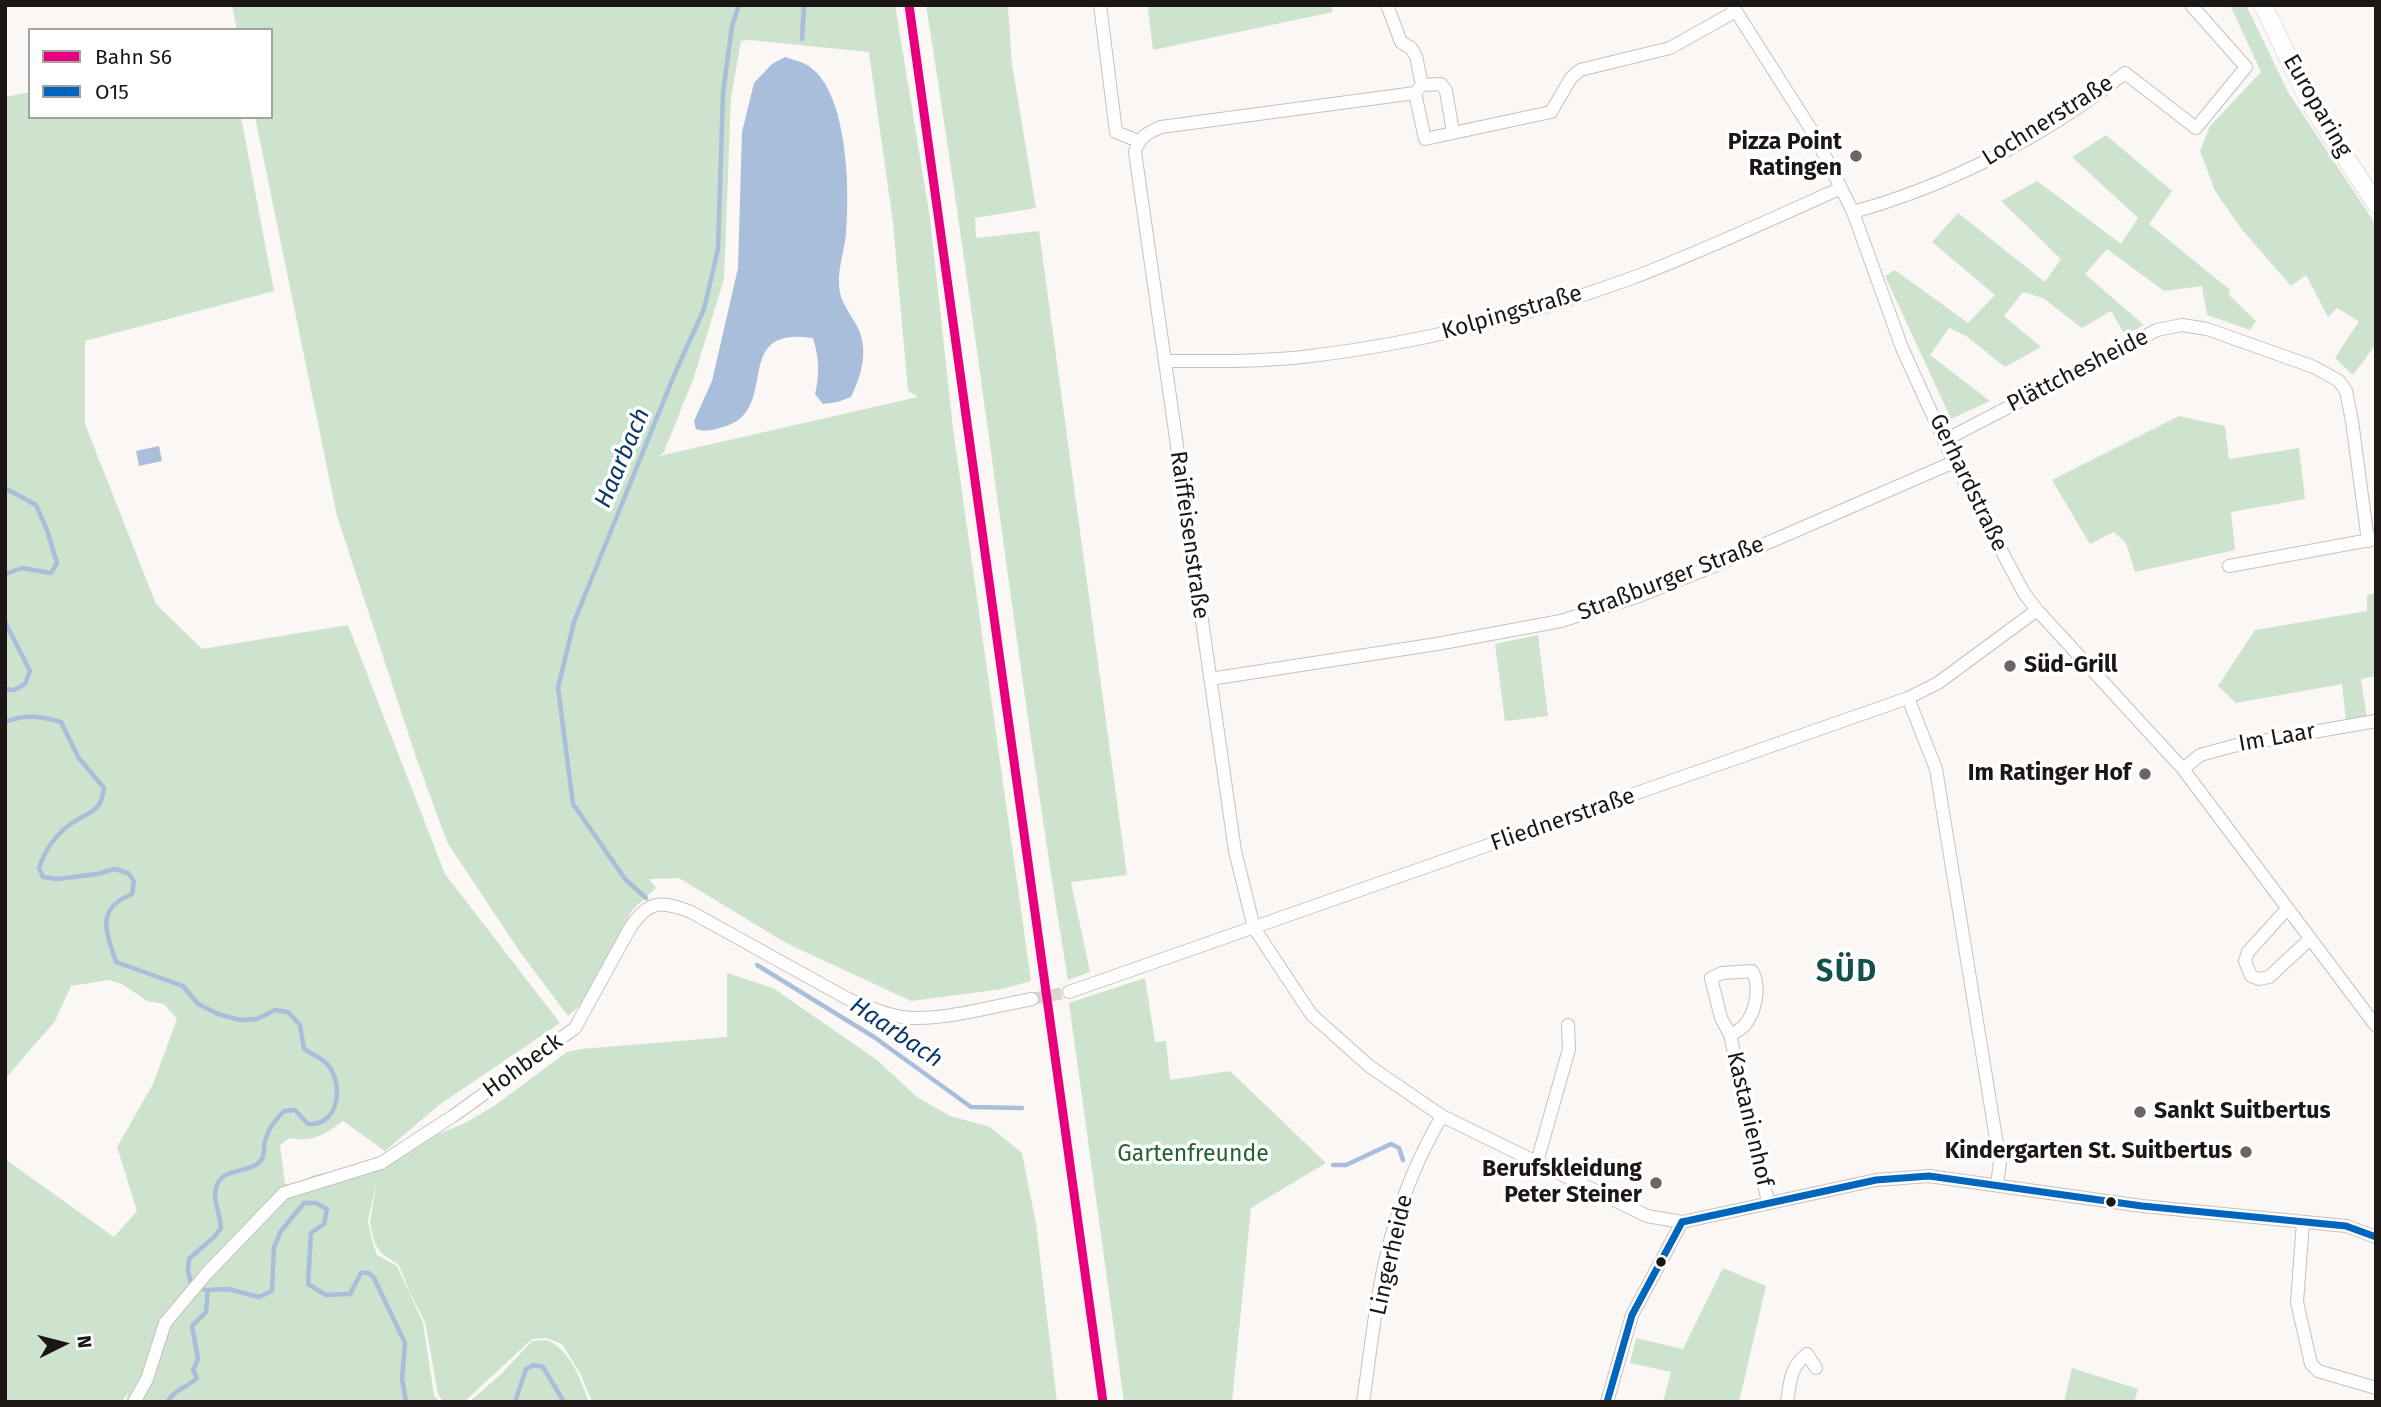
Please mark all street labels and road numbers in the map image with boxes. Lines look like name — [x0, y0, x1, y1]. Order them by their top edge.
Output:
street label: Europaring — [2277, 50, 2357, 162]
street label: Lochnerstraße — [1977, 70, 2119, 172]
street label: Kolpingstraße — [1439, 280, 1585, 346]
street label: Plättchesheide — [2003, 324, 2153, 418]
street label: Gerhardstraße — [1923, 410, 2013, 556]
street label: Raiffeisenstraße — [1164, 449, 1214, 621]
street label: Straßburger Straße — [1574, 531, 1768, 627]
street label: Im Laar — [2236, 718, 2318, 758]
street label: Fliednerstraße — [1487, 782, 1639, 858]
street label: Hohbeck — [478, 1028, 568, 1104]
street label: Kastanienhof — [1720, 1049, 1778, 1189]
street label: Lingerheide — [1365, 1192, 1419, 1318]

